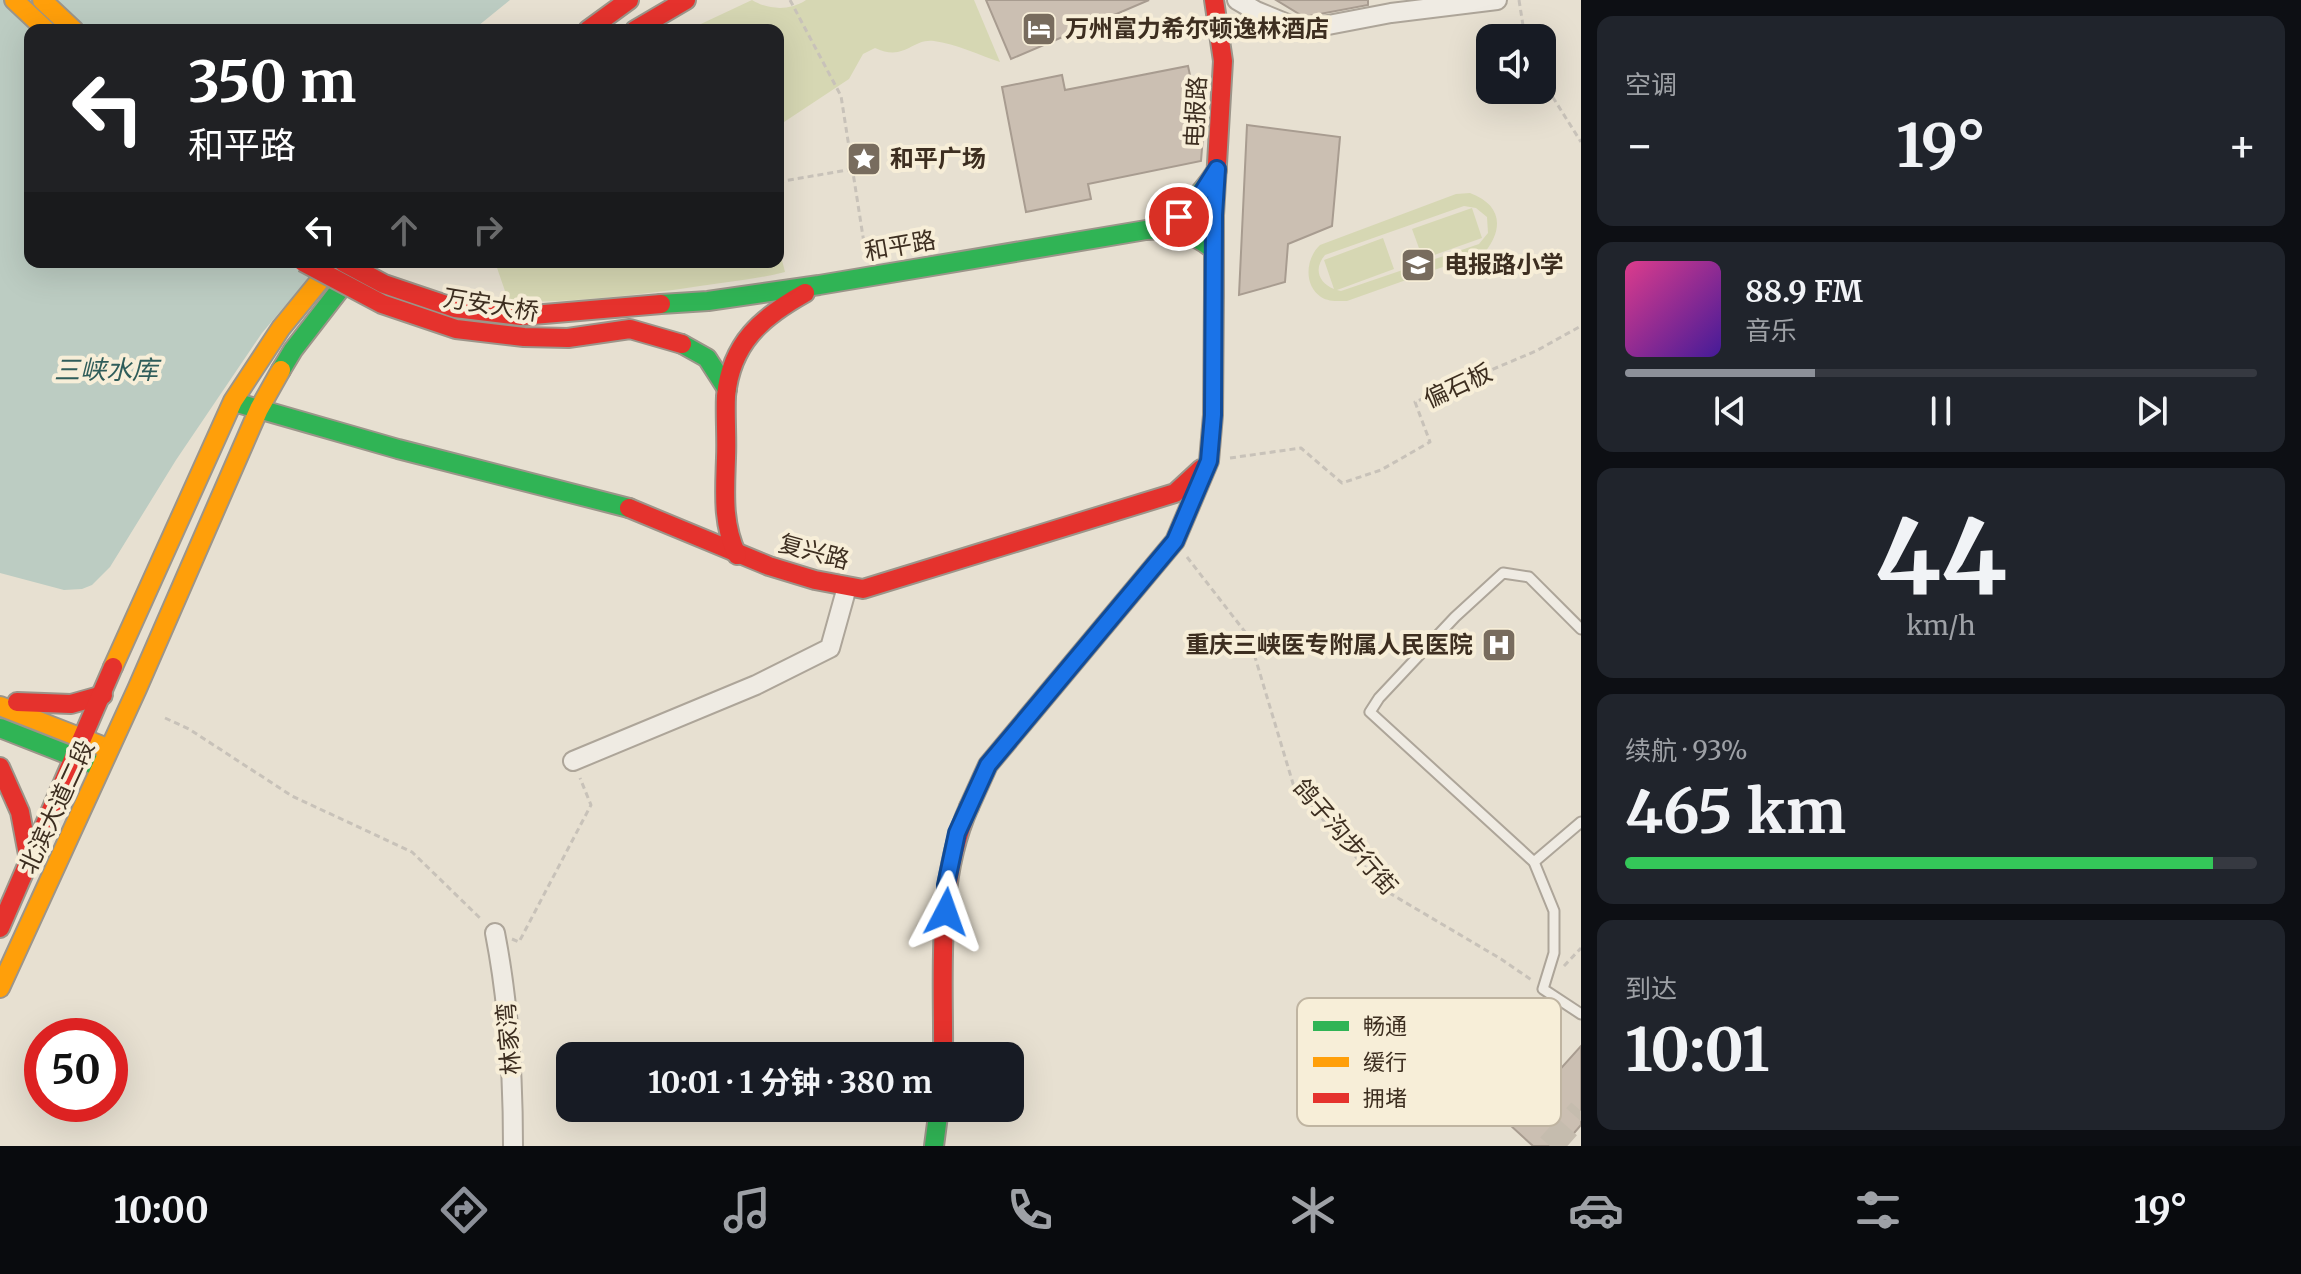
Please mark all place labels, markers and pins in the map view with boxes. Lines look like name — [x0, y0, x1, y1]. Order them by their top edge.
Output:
hotel icon: 万州富力希尔顿逸林酒店 — [1020, 10, 1058, 48]
place label: 万州富力希尔顿逸林酒店 — [1065, 13, 1329, 44]
place icon: 和平广场 — [845, 140, 883, 178]
place label: 和平广场 — [890, 143, 986, 174]
pin — [1145, 183, 1213, 251]
school or university icon: 电报路小学 — [1399, 246, 1437, 284]
place label: 电报路小学 — [1444, 249, 1564, 280]
hospital icon: 重庆三峡医专附属人民医院 — [1480, 626, 1518, 664]
place label: 重庆三峡医专附属人民医院 — [1185, 629, 1473, 660]

